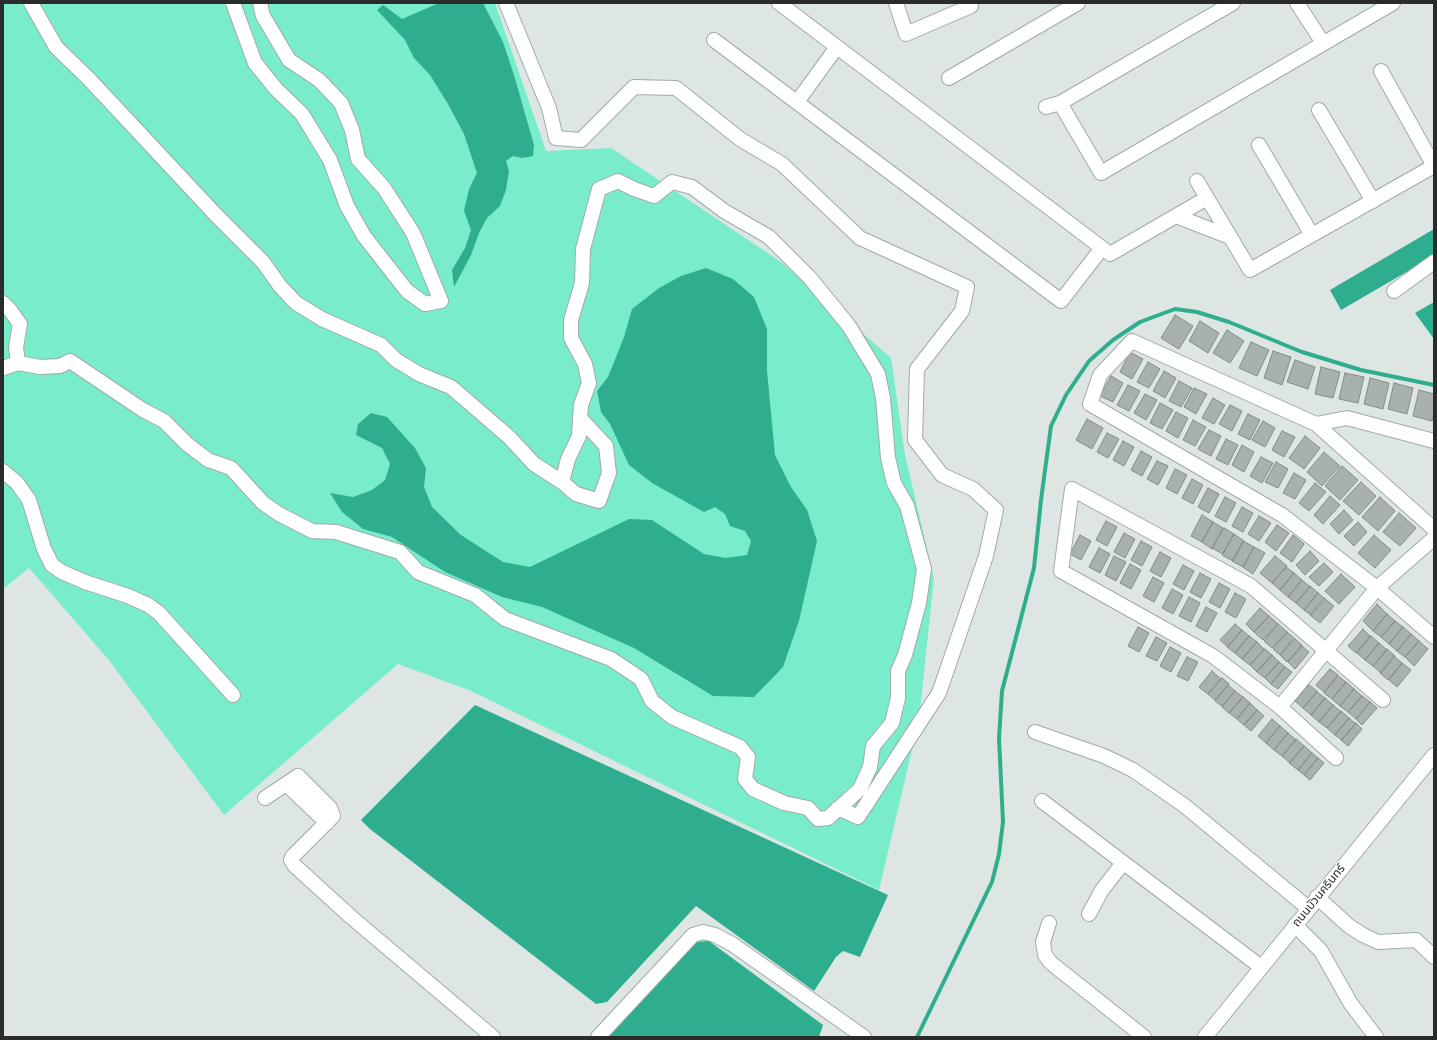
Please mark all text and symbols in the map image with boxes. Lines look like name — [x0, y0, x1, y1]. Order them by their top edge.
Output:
street label: ถนนบัวนครินทร์ — [1289, 862, 1349, 930]

